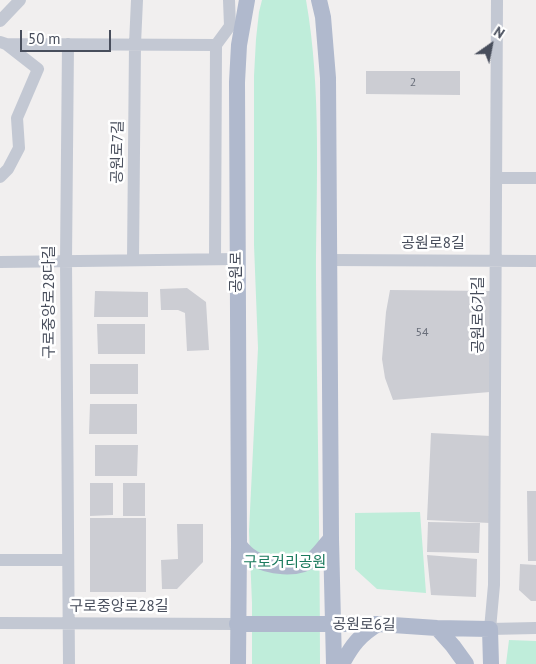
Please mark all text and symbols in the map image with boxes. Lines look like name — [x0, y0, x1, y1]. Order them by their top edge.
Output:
scale bar — [22, 20, 114, 52]
north arrow — [466, 20, 516, 70]
text: N — [490, 22, 508, 42]
text: 50 m — [28, 29, 61, 48]
house number: 2 — [410, 76, 416, 90]
street label: 공원로7길 — [108, 120, 128, 184]
street label: 공원로8길 — [401, 235, 465, 253]
street label: 구로중앙로28다길 — [41, 246, 59, 358]
street label: 공원로 — [228, 251, 246, 293]
street label: 공원로6가길 — [470, 276, 488, 354]
house number: 54 — [415, 326, 429, 340]
park label: 구로거리공원 — [244, 554, 326, 572]
street label: 구로중앙로28길 — [69, 598, 169, 616]
street label: 공원로6길 — [332, 615, 396, 635]

